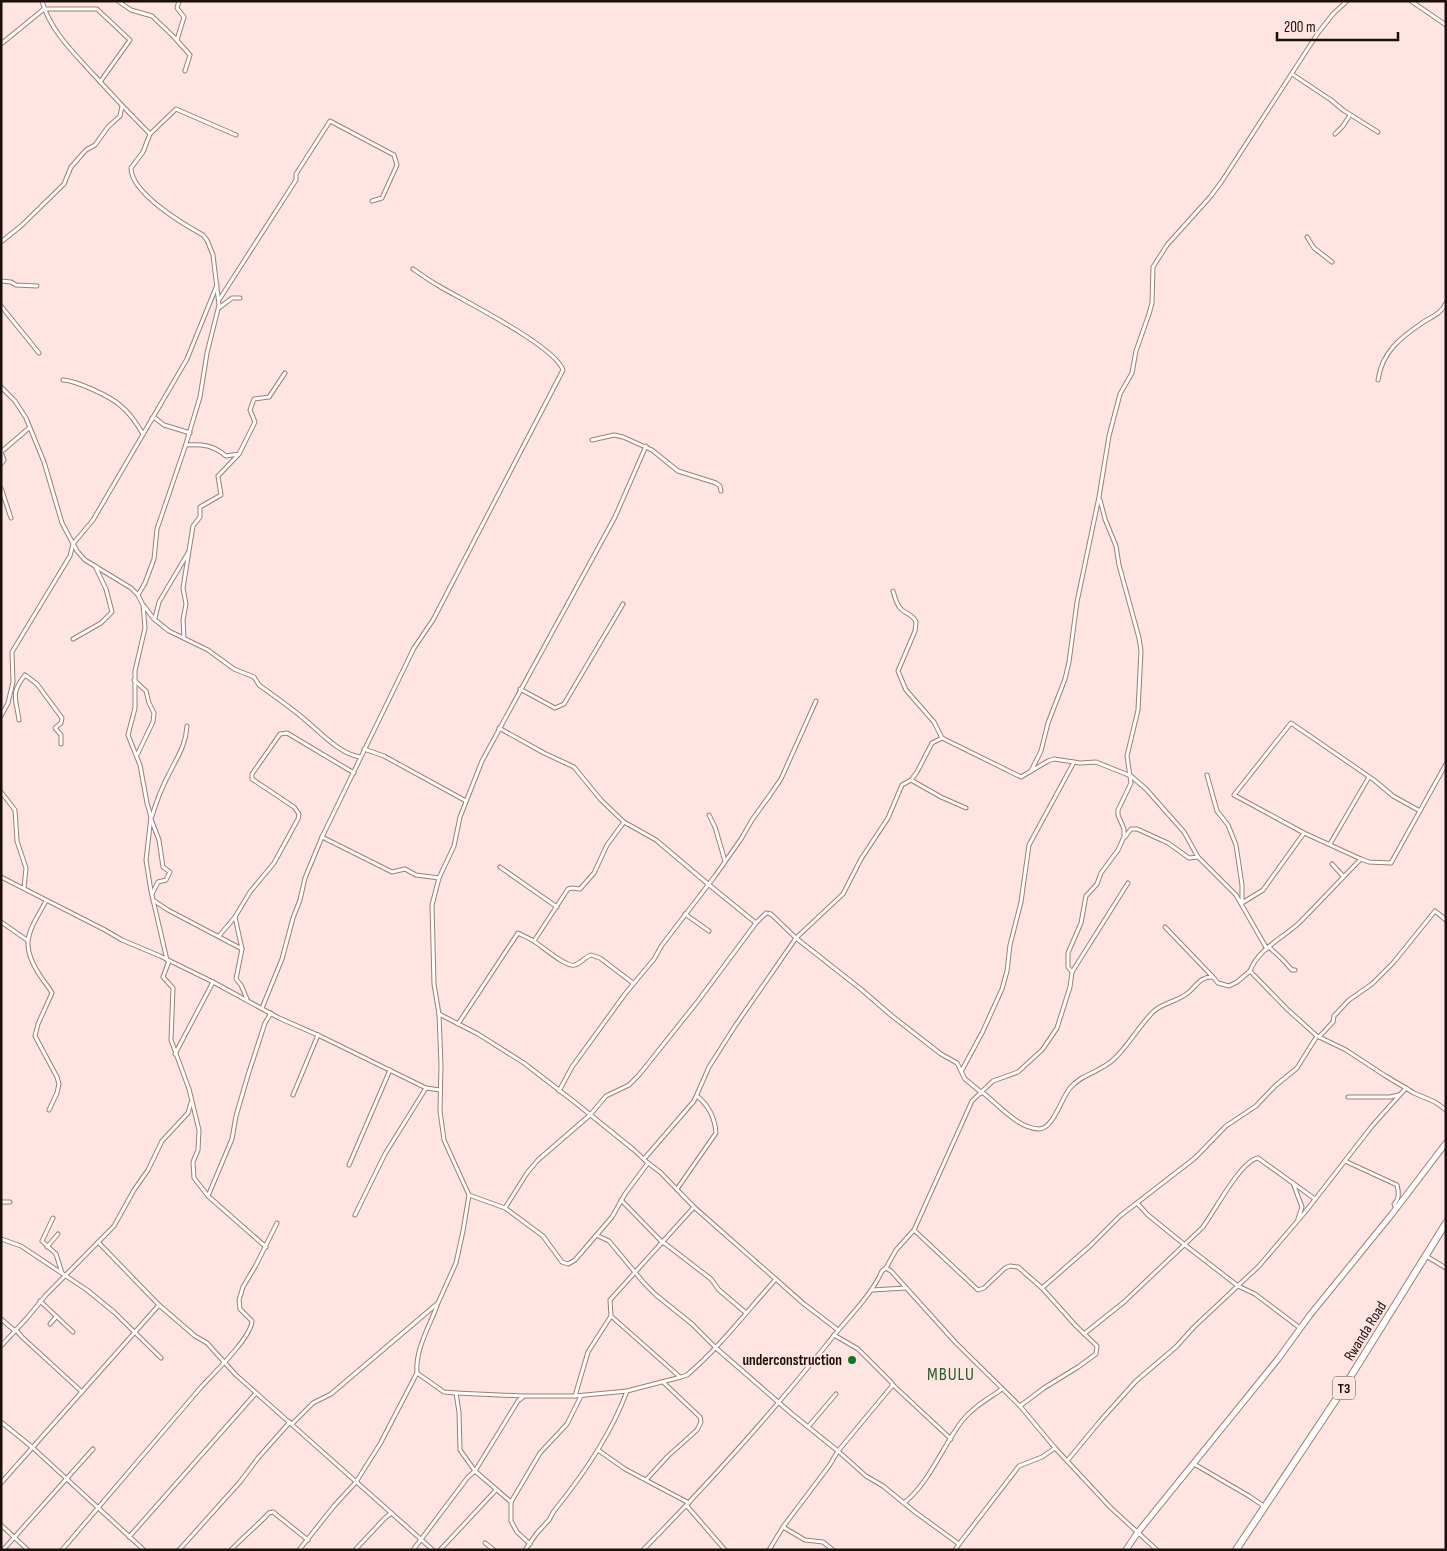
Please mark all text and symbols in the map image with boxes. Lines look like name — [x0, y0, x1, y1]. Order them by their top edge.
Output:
scale bar — [1277, 10, 1398, 42]
text: 200 m — [1284, 18, 1316, 37]
street label: Rwanda Road — [1340, 1298, 1391, 1364]
place label: underconstruction — [742, 1351, 842, 1370]
marker: underconstruction — [846, 1354, 858, 1366]
district label: MBULU — [927, 1364, 975, 1385]
road number: T3 — [1333, 1376, 1355, 1400]

